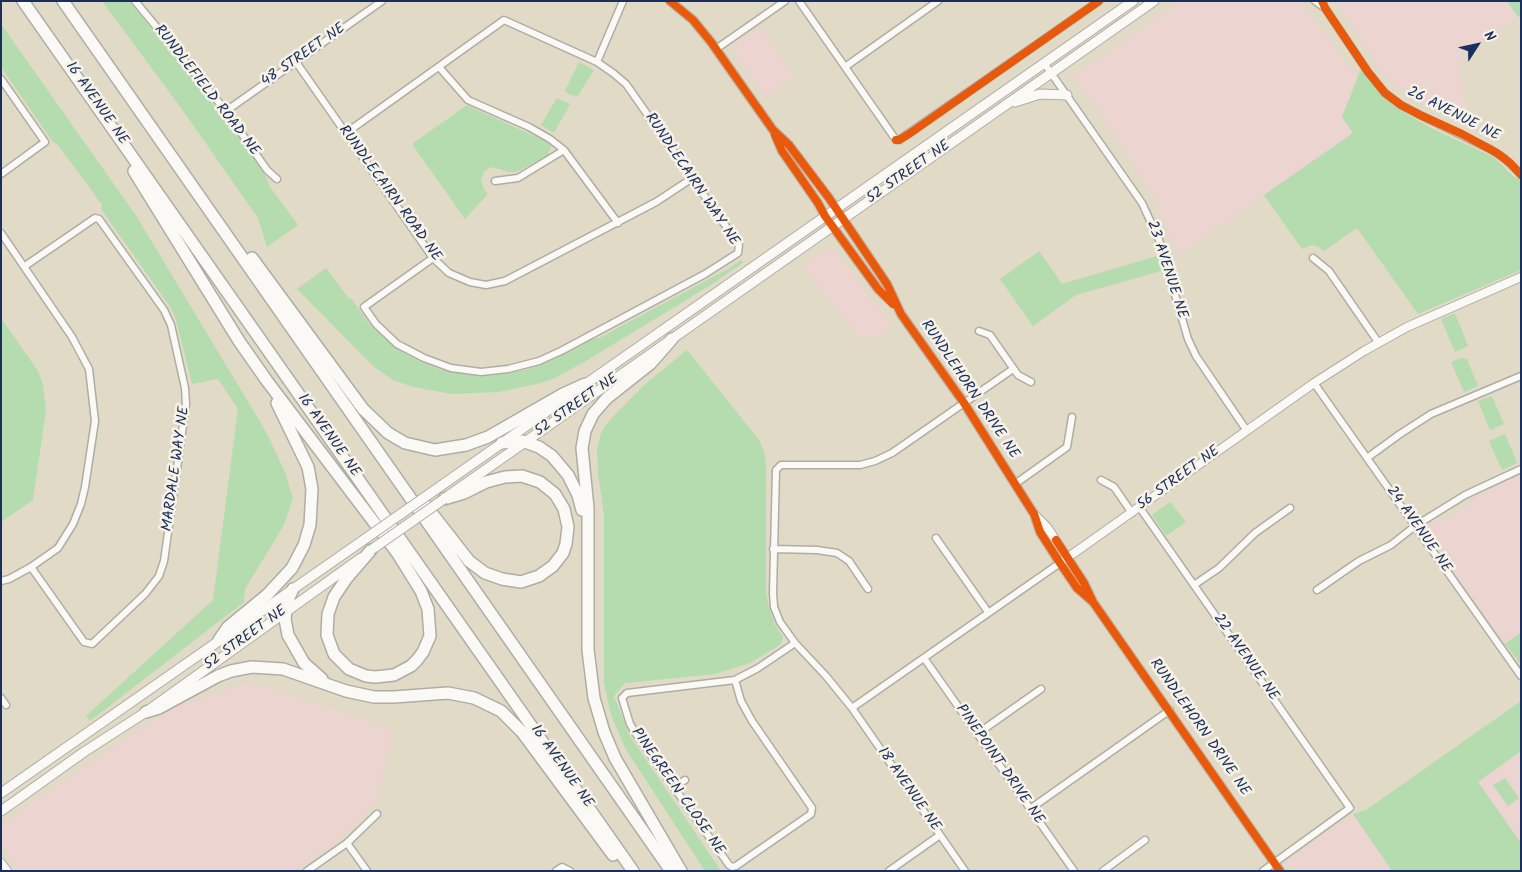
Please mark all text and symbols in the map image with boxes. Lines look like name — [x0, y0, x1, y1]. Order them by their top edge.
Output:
street label: 48 STREET NE — [258, 20, 350, 92]
north arrow — [1452, 20, 1502, 70]
street label: RUNDLEFIELD ROAD NE — [149, 22, 263, 160]
text: N — [1478, 26, 1501, 46]
street label: 16 AVENUE NE — [61, 59, 131, 149]
street label: 26 AVENUE NE — [1404, 84, 1502, 146]
street label: RUNDLECAIRN WAY NE — [640, 110, 742, 250]
street label: RUNDLECAIRN ROAD NE — [334, 122, 444, 266]
street label: 52 STREET NE — [864, 138, 954, 208]
street label: 23 AVENUE NE — [1142, 219, 1190, 321]
street label: RUNDLEHORN DRIVE NE — [916, 317, 1022, 463]
street label: 52 STREET NE — [532, 371, 622, 441]
street label: 16 AVENUE NE — [293, 391, 363, 481]
street label: MARDALE WAY NE — [159, 405, 195, 533]
street label: 56 STREET NE — [1134, 443, 1224, 515]
street label: 24 AVENUE NE — [1381, 483, 1455, 577]
street label: 52 STREET NE — [201, 603, 291, 675]
street label: 22 AVENUE NE — [1208, 611, 1282, 705]
street label: RUNDLEHORN DRIVE NE — [1145, 656, 1253, 800]
street label: PINEPOINT DRIVE NE — [951, 701, 1047, 829]
street label: 16 AVENUE NE — [526, 722, 596, 812]
street label: PINEGREEN CLOSE NE — [626, 725, 728, 859]
street label: 18 AVENUE NE — [872, 745, 944, 835]

